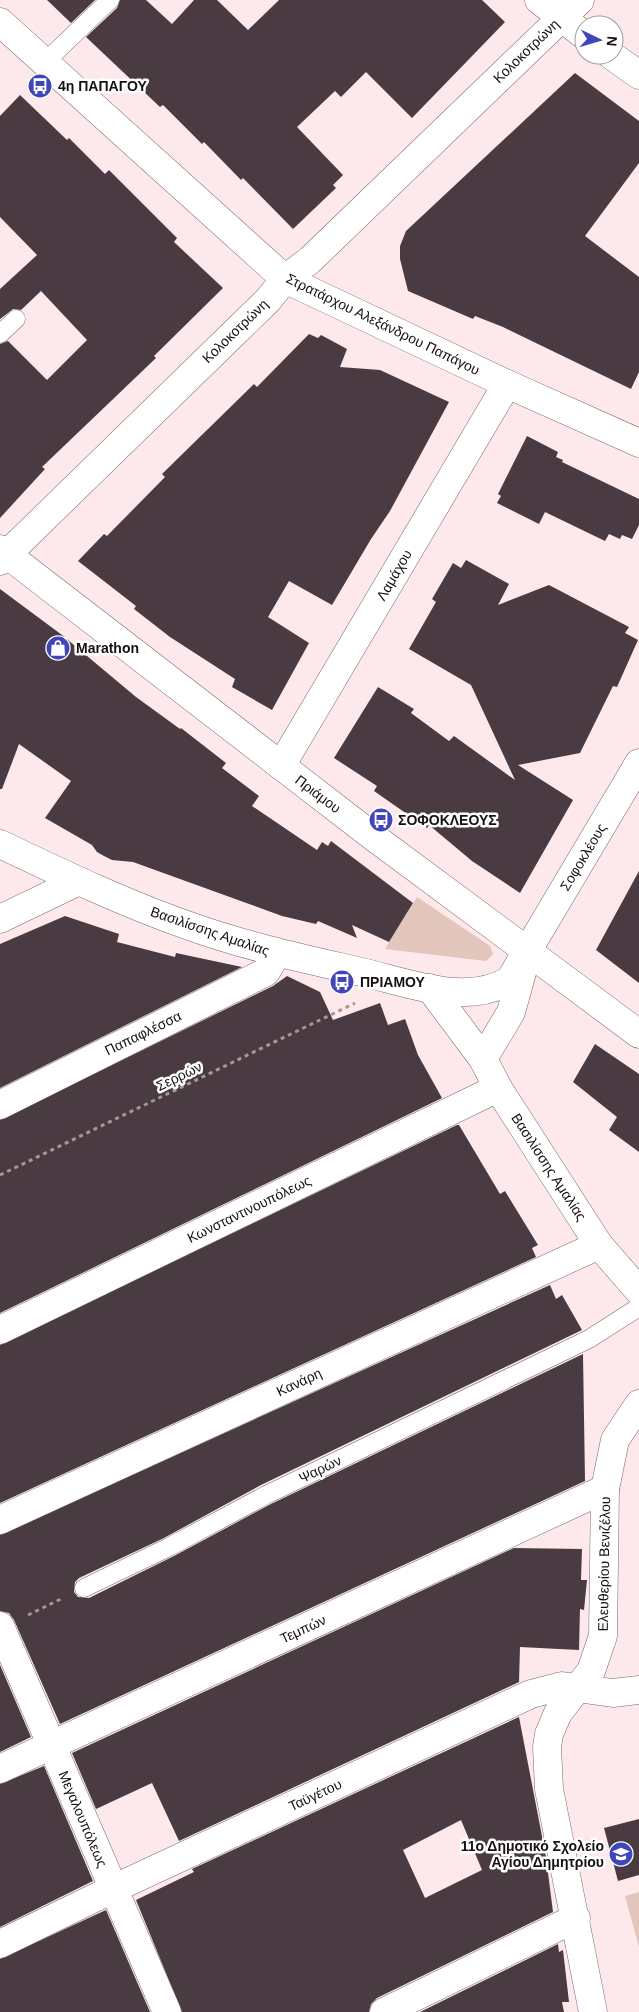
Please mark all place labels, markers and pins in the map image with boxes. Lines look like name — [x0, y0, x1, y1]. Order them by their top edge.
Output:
bus stop icon: 4η ΠΑΠΑΓΟΥ — [27, 73, 53, 99]
place label: 4η ΠΑΠΑΓΟΥ — [58, 78, 148, 94]
shop icon: Marathon — [45, 635, 71, 661]
place label: Marathon — [76, 640, 139, 656]
bus stop icon: ΣΟΦΟΚΛΕΟΥΣ — [368, 807, 394, 833]
place label: ΣΟΦΟΚΛΕΟΥΣ — [398, 812, 497, 828]
bus stop icon: ΠΡΙΑΜΟΥ — [329, 969, 355, 995]
place label: ΠΡΙΑΜΟΥ — [360, 974, 426, 990]
place label: 11ο Δημοτικό Σχολείο Αγίου Δημητρίου — [461, 1838, 604, 1870]
school or university icon: 11ο Δημοτικό Σχολείο Αγίου Δημητρίου — [608, 1841, 634, 1867]

